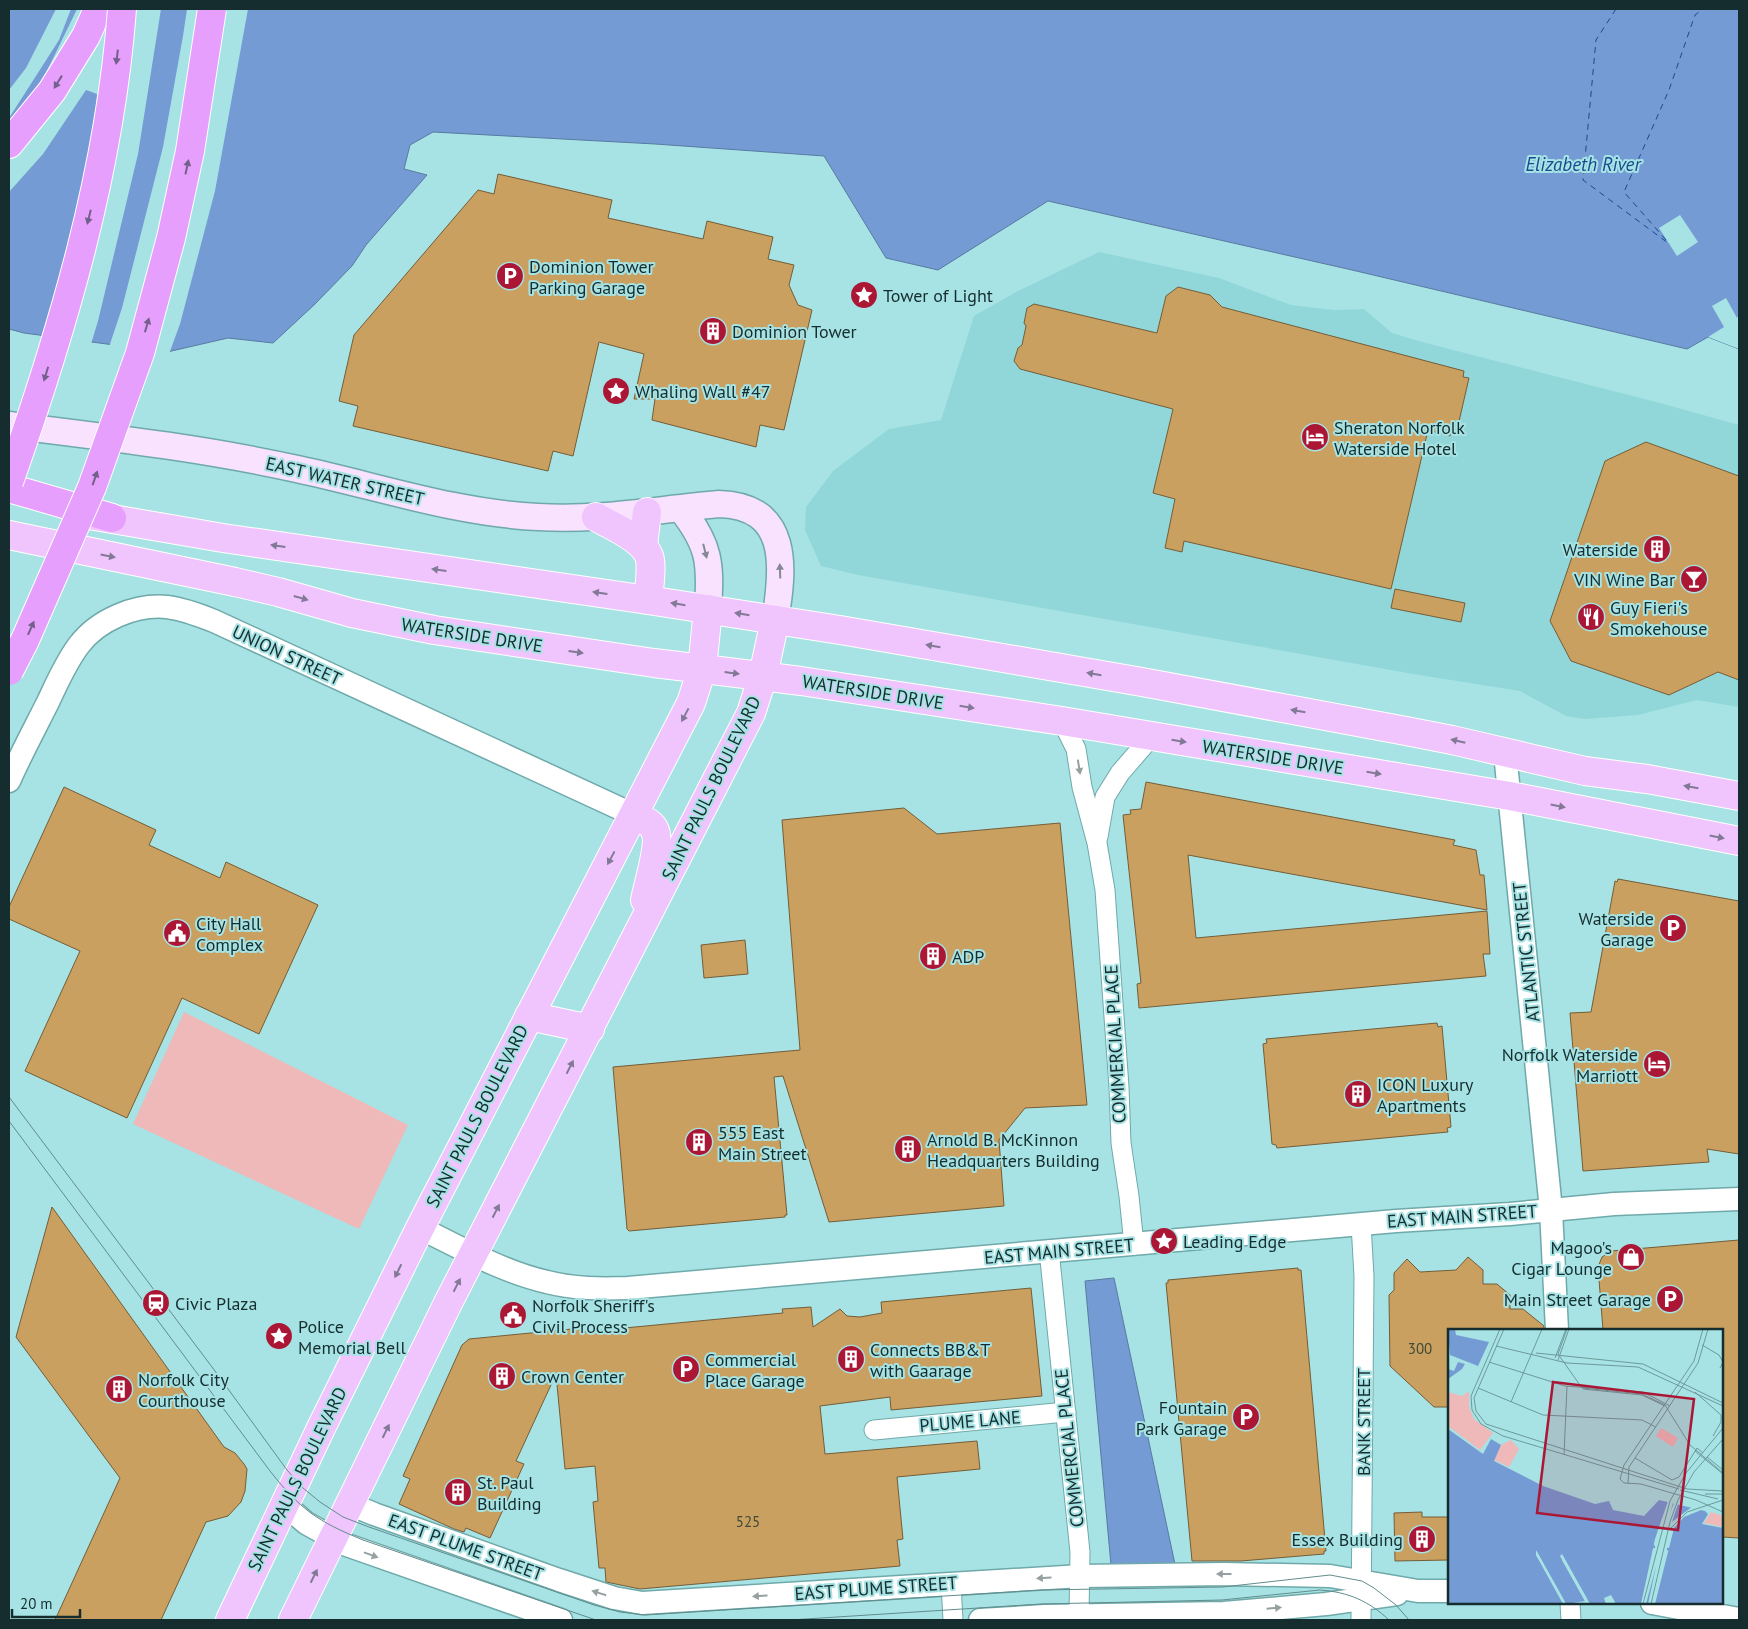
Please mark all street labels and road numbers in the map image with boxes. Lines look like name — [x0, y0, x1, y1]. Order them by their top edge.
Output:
street label: EAST WATER STREET — [264, 452, 426, 510]
street label: WATERSIDE DRIVE — [400, 612, 544, 658]
street label: UNION STREET — [229, 620, 345, 690]
street label: WATERSIDE DRIVE — [801, 669, 945, 715]
street label: SAINT PAULS BOULEVARD — [656, 692, 766, 884]
street label: WATERSIDE DRIVE — [1201, 734, 1345, 780]
street label: ATLANTIC STREET — [1507, 881, 1545, 1023]
street label: COMMERCIAL PLACE — [1099, 964, 1131, 1124]
street label: SAINT PAULS BOULEVARD — [421, 1021, 533, 1211]
street label: EAST MAIN STREET — [1386, 1199, 1538, 1233]
street label: EAST MAIN STREET — [983, 1233, 1135, 1269]
street label: COMMERCIAL PLACE — [1049, 1368, 1089, 1528]
street label: BANK STREET — [1352, 1368, 1375, 1476]
street label: SAINT PAULS BOULEVARD — [242, 1383, 352, 1575]
street label: PLUME LANE — [918, 1405, 1022, 1437]
street label: EAST PLUME STREET — [385, 1508, 547, 1586]
street label: EAST PLUME STREET — [794, 1571, 958, 1605]

